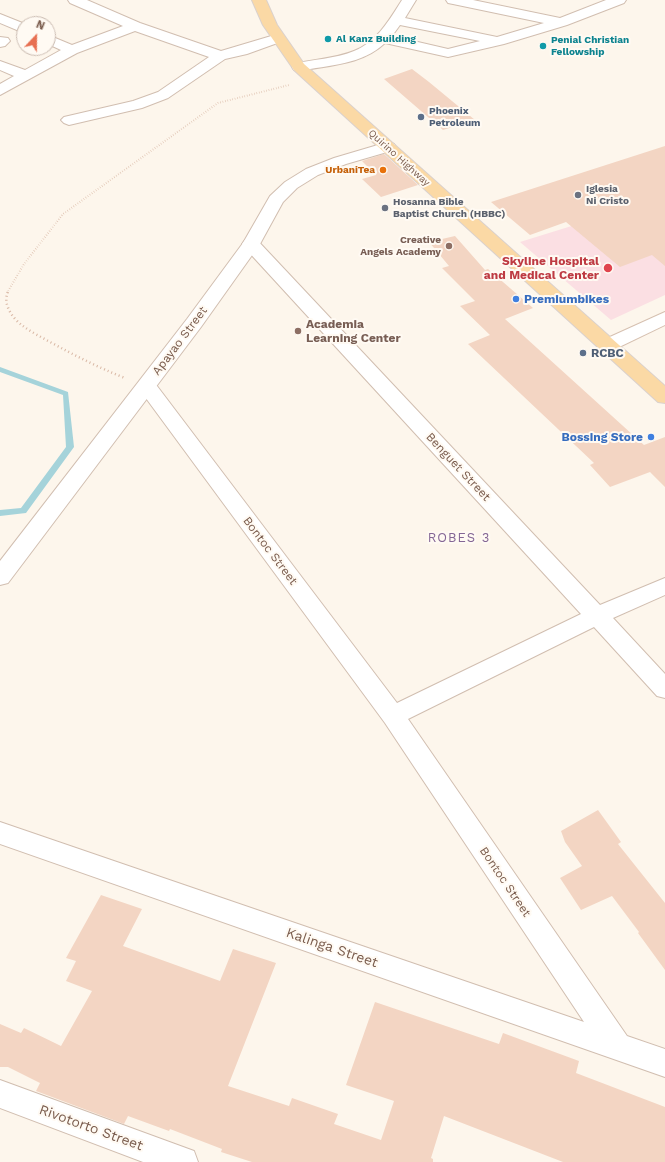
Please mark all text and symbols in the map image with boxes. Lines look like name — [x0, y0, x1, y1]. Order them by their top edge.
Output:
north arrow — [16, 16, 56, 56]
text: N — [34, 18, 47, 33]
place label: Al Kanz Building — [336, 33, 416, 45]
marker: Al Kanz Building — [323, 34, 333, 44]
place label: Penial Christian Fellowship — [551, 34, 629, 58]
marker: Penial Christian Fellowship — [538, 41, 548, 51]
place label: Phoenix Petroleum — [429, 105, 481, 128]
marker: Phoenix Petroleum — [416, 112, 426, 122]
street label: Quirino Highway — [366, 127, 432, 189]
place label: UrbaniTea — [325, 164, 375, 176]
marker: UrbaniTea — [378, 165, 388, 175]
place label: Iglesia Ni Cristo — [586, 183, 629, 206]
marker: Iglesia Ni Cristo — [573, 190, 583, 200]
place label: Hosanna Bible Baptist Church (HBBC) — [393, 196, 505, 220]
marker: Hosanna Bible Baptist Church (HBBC) — [380, 203, 390, 213]
place label: Creative Angels Academy — [360, 234, 441, 258]
marker: Creative Angels Academy — [444, 241, 454, 251]
place label: Skyline Hospital and Medical Center — [484, 254, 599, 282]
marker: Skyline Hospital and Medical Center — [602, 262, 614, 274]
place label: Premiumbikes — [524, 292, 609, 306]
marker: Premiumbikes — [511, 294, 521, 304]
street label: Apayao Street — [150, 304, 210, 378]
place label: Academia Learning Center — [306, 317, 401, 345]
marker: Academia Learning Center — [293, 326, 303, 336]
place label: RCBC — [591, 346, 624, 360]
marker: RCBC — [578, 348, 588, 358]
street label: Benguet Street — [423, 430, 493, 504]
place label: Bossing Store — [562, 430, 643, 444]
marker: Bossing Store — [646, 432, 656, 442]
street label: Bontoc Street — [240, 514, 300, 588]
district label: ROBES 3 — [428, 530, 490, 546]
street label: Bontoc Street — [476, 844, 534, 920]
street label: Kalinga Street — [284, 924, 380, 972]
street label: Rivotorto Street — [37, 1101, 145, 1155]

